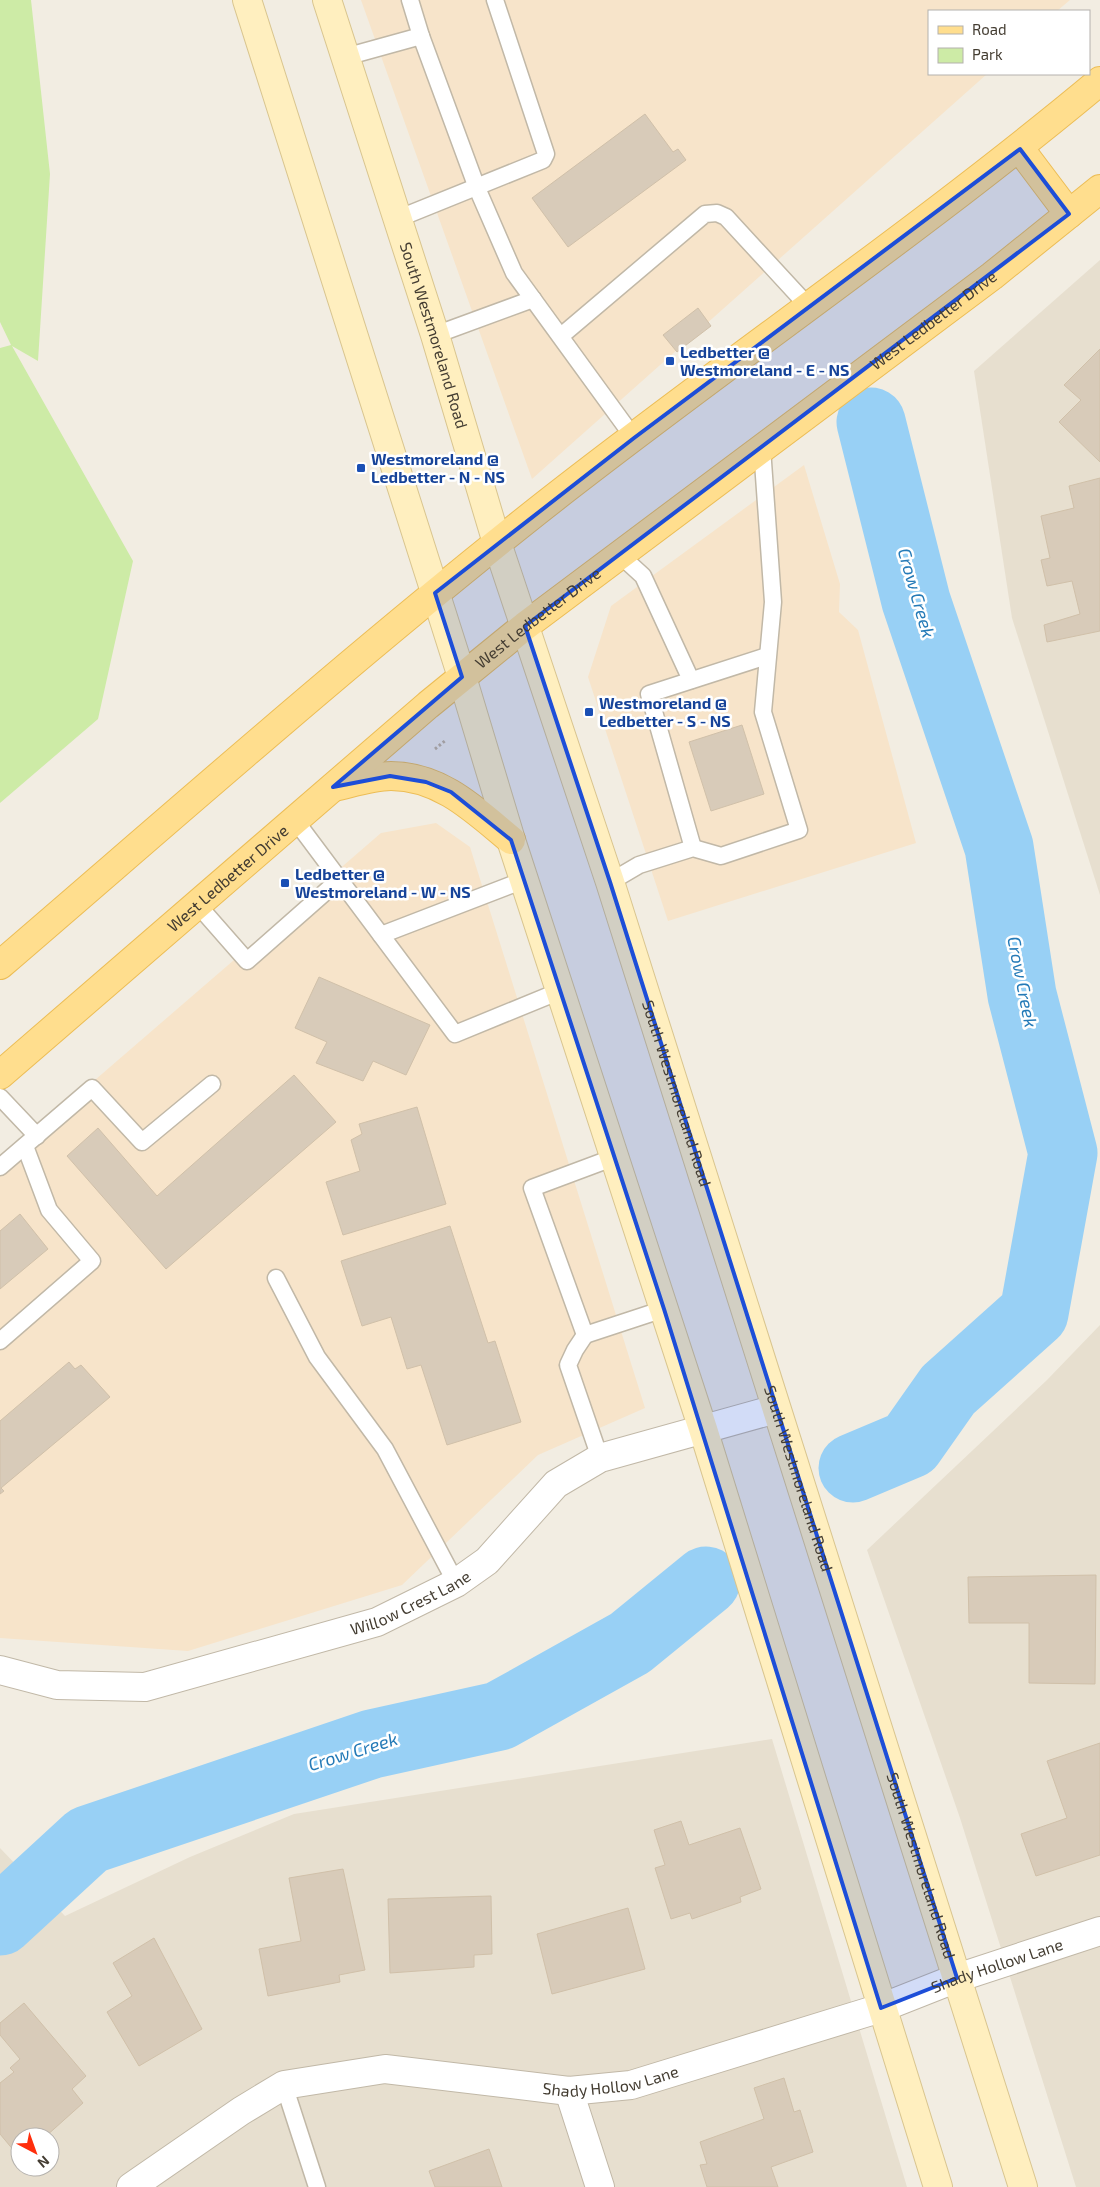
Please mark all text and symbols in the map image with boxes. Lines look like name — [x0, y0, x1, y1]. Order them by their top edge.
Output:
legend — [928, 10, 1090, 75]
text: Road — [972, 20, 1007, 38]
text: Park — [972, 45, 1003, 63]
street label: South Westmoreland Road — [397, 240, 472, 431]
street label: West Ledbetter Drive — [866, 266, 1000, 373]
place label: Ledbetter @ Westmoreland - E - NS — [680, 342, 849, 379]
marker: Ledbetter @ Westmoreland - E - NS — [664, 355, 676, 367]
place label: Westmoreland @ Ledbetter - N - NS — [371, 449, 505, 486]
marker: Westmoreland @ Ledbetter - N - NS — [355, 462, 367, 474]
water label: Crow Creek — [894, 545, 940, 640]
street label: West Ledbetter Drive — [471, 563, 604, 672]
place label: Westmoreland @ Ledbetter - S - NS — [599, 693, 731, 730]
marker: Westmoreland @ Ledbetter - S - NS — [583, 706, 595, 718]
street label: West Ledbetter Drive — [163, 820, 292, 935]
place label: Ledbetter @ Westmoreland - W - NS — [295, 864, 471, 901]
marker: Ledbetter @ Westmoreland - W - NS — [279, 877, 291, 889]
water label: Crow Creek — [1003, 934, 1043, 1029]
street label: South Westmoreland Road — [639, 998, 716, 1189]
street label: South Westmoreland Road — [761, 1383, 838, 1574]
street label: Willow Crest Lane — [348, 1566, 474, 1638]
water label: Crow Creek — [305, 1727, 400, 1775]
street label: South Westmoreland Road — [883, 1770, 960, 1961]
street label: Shady Hollow Lane — [928, 1934, 1065, 1996]
street label: Shady Hollow Lane — [542, 2061, 681, 2100]
north arrow — [10, 2127, 60, 2177]
text: N — [34, 2152, 53, 2172]

